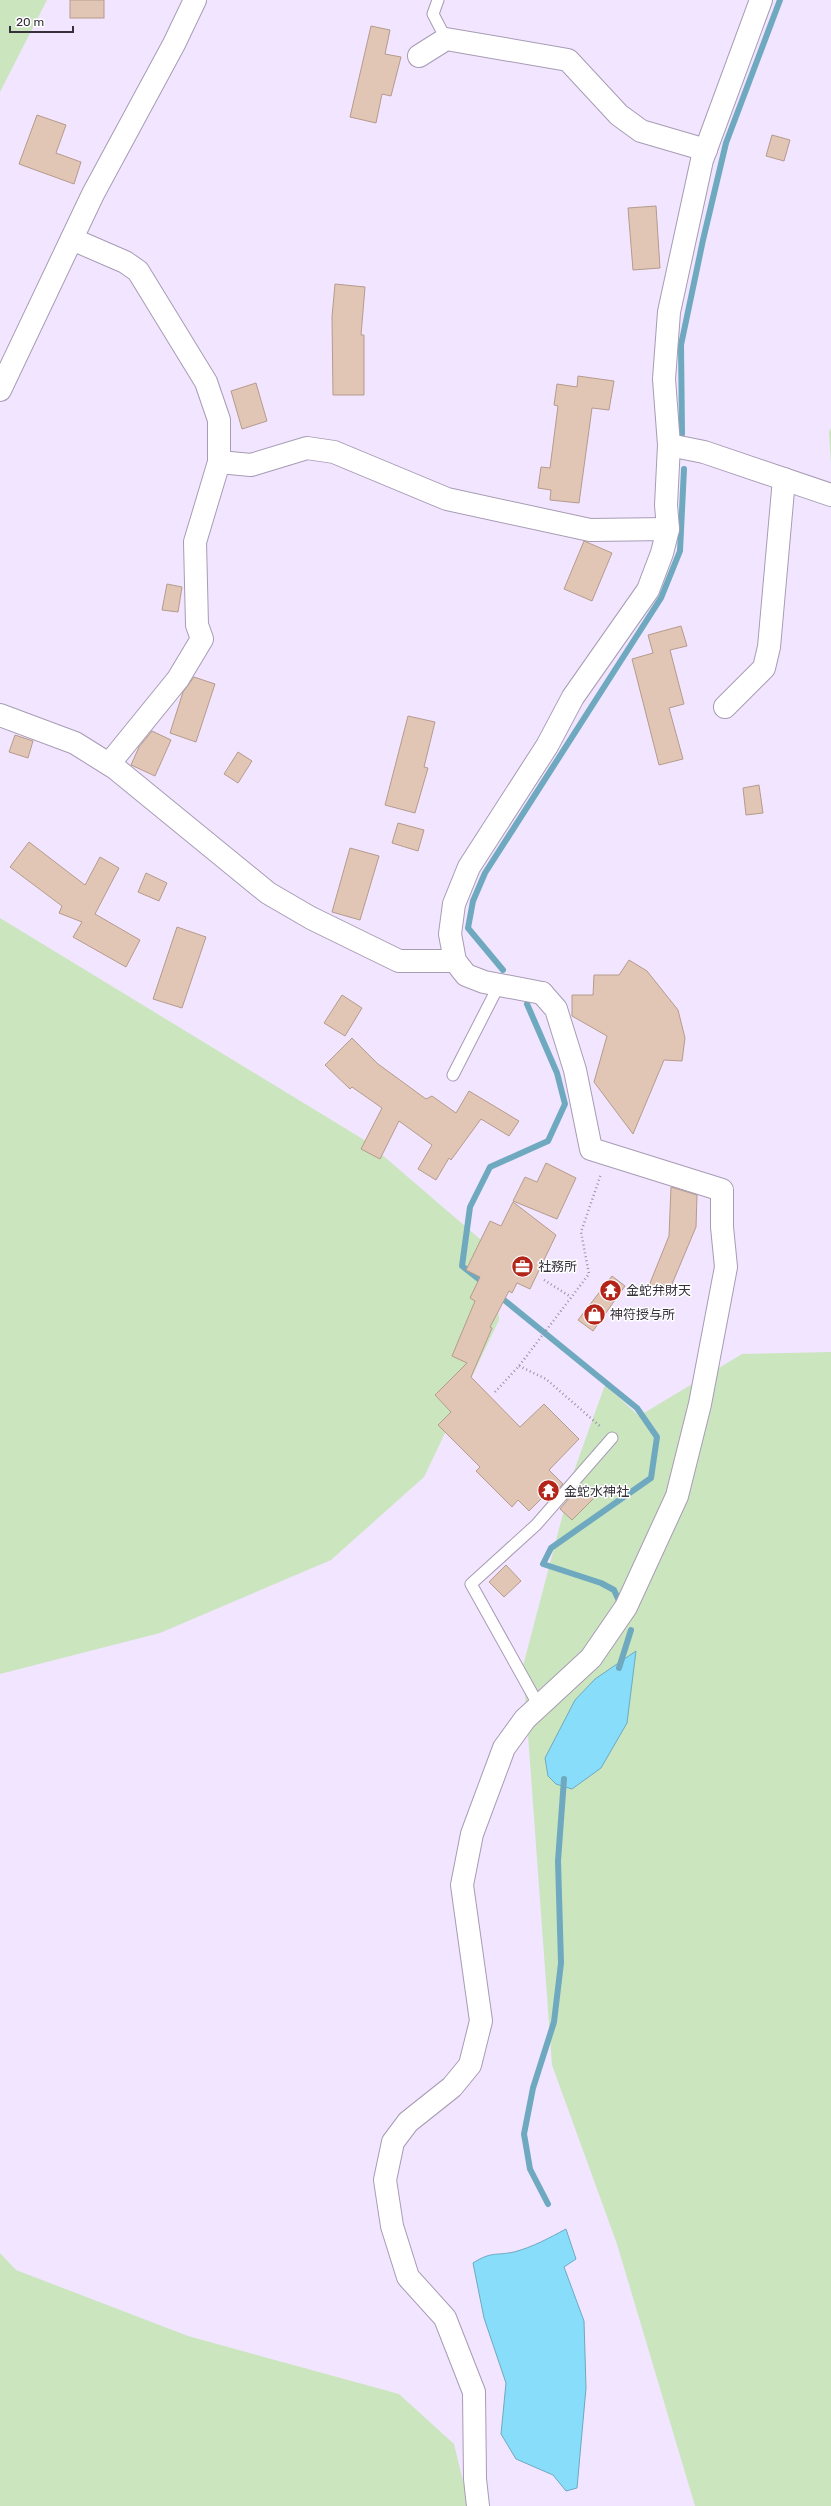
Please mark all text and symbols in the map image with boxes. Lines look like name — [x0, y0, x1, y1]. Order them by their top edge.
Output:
scale bar — [10, 8, 73, 34]
text: 20 m — [16, 15, 44, 29]
office icon: 社務所 — [510, 1253, 536, 1279]
place label: 社務所 — [538, 1259, 577, 1274]
temple icon: 金蛇弁財天 — [598, 1277, 624, 1303]
place label: 金蛇弁財天 — [626, 1283, 691, 1298]
shop icon: 神符授与所 — [582, 1301, 608, 1327]
place label: 神符授与所 — [610, 1307, 675, 1322]
temple icon: 金蛇水神社 — [536, 1478, 562, 1504]
place label: 金蛇水神社 — [564, 1484, 629, 1499]

